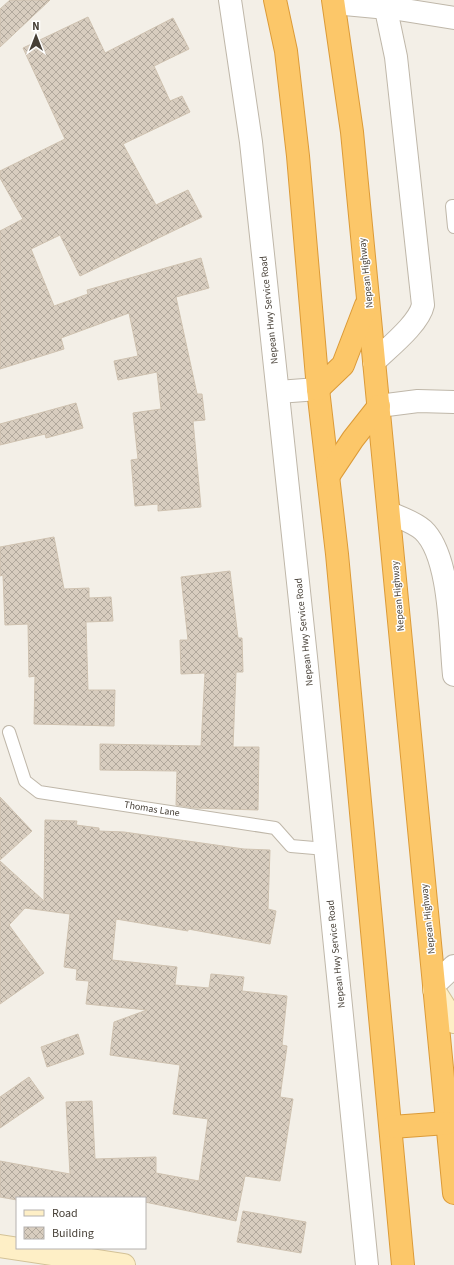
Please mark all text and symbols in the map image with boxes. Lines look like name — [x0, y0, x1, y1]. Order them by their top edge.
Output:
north arrow — [16, 16, 56, 56]
text: N — [32, 19, 40, 34]
street label: Nepean Highway — [355, 237, 377, 309]
street label: Nepean Hwy Service Road — [256, 255, 282, 365]
street label: Nepean Highway — [388, 560, 408, 632]
street label: Nepean Hwy Service Road — [291, 577, 317, 687]
street label: Thomas Lane — [123, 798, 181, 820]
street label: Nepean Highway — [417, 883, 439, 955]
street label: Nepean Hwy Service Road — [323, 899, 349, 1009]
legend — [16, 1197, 146, 1249]
text: Road — [52, 1205, 78, 1222]
text: Building — [52, 1225, 94, 1242]

